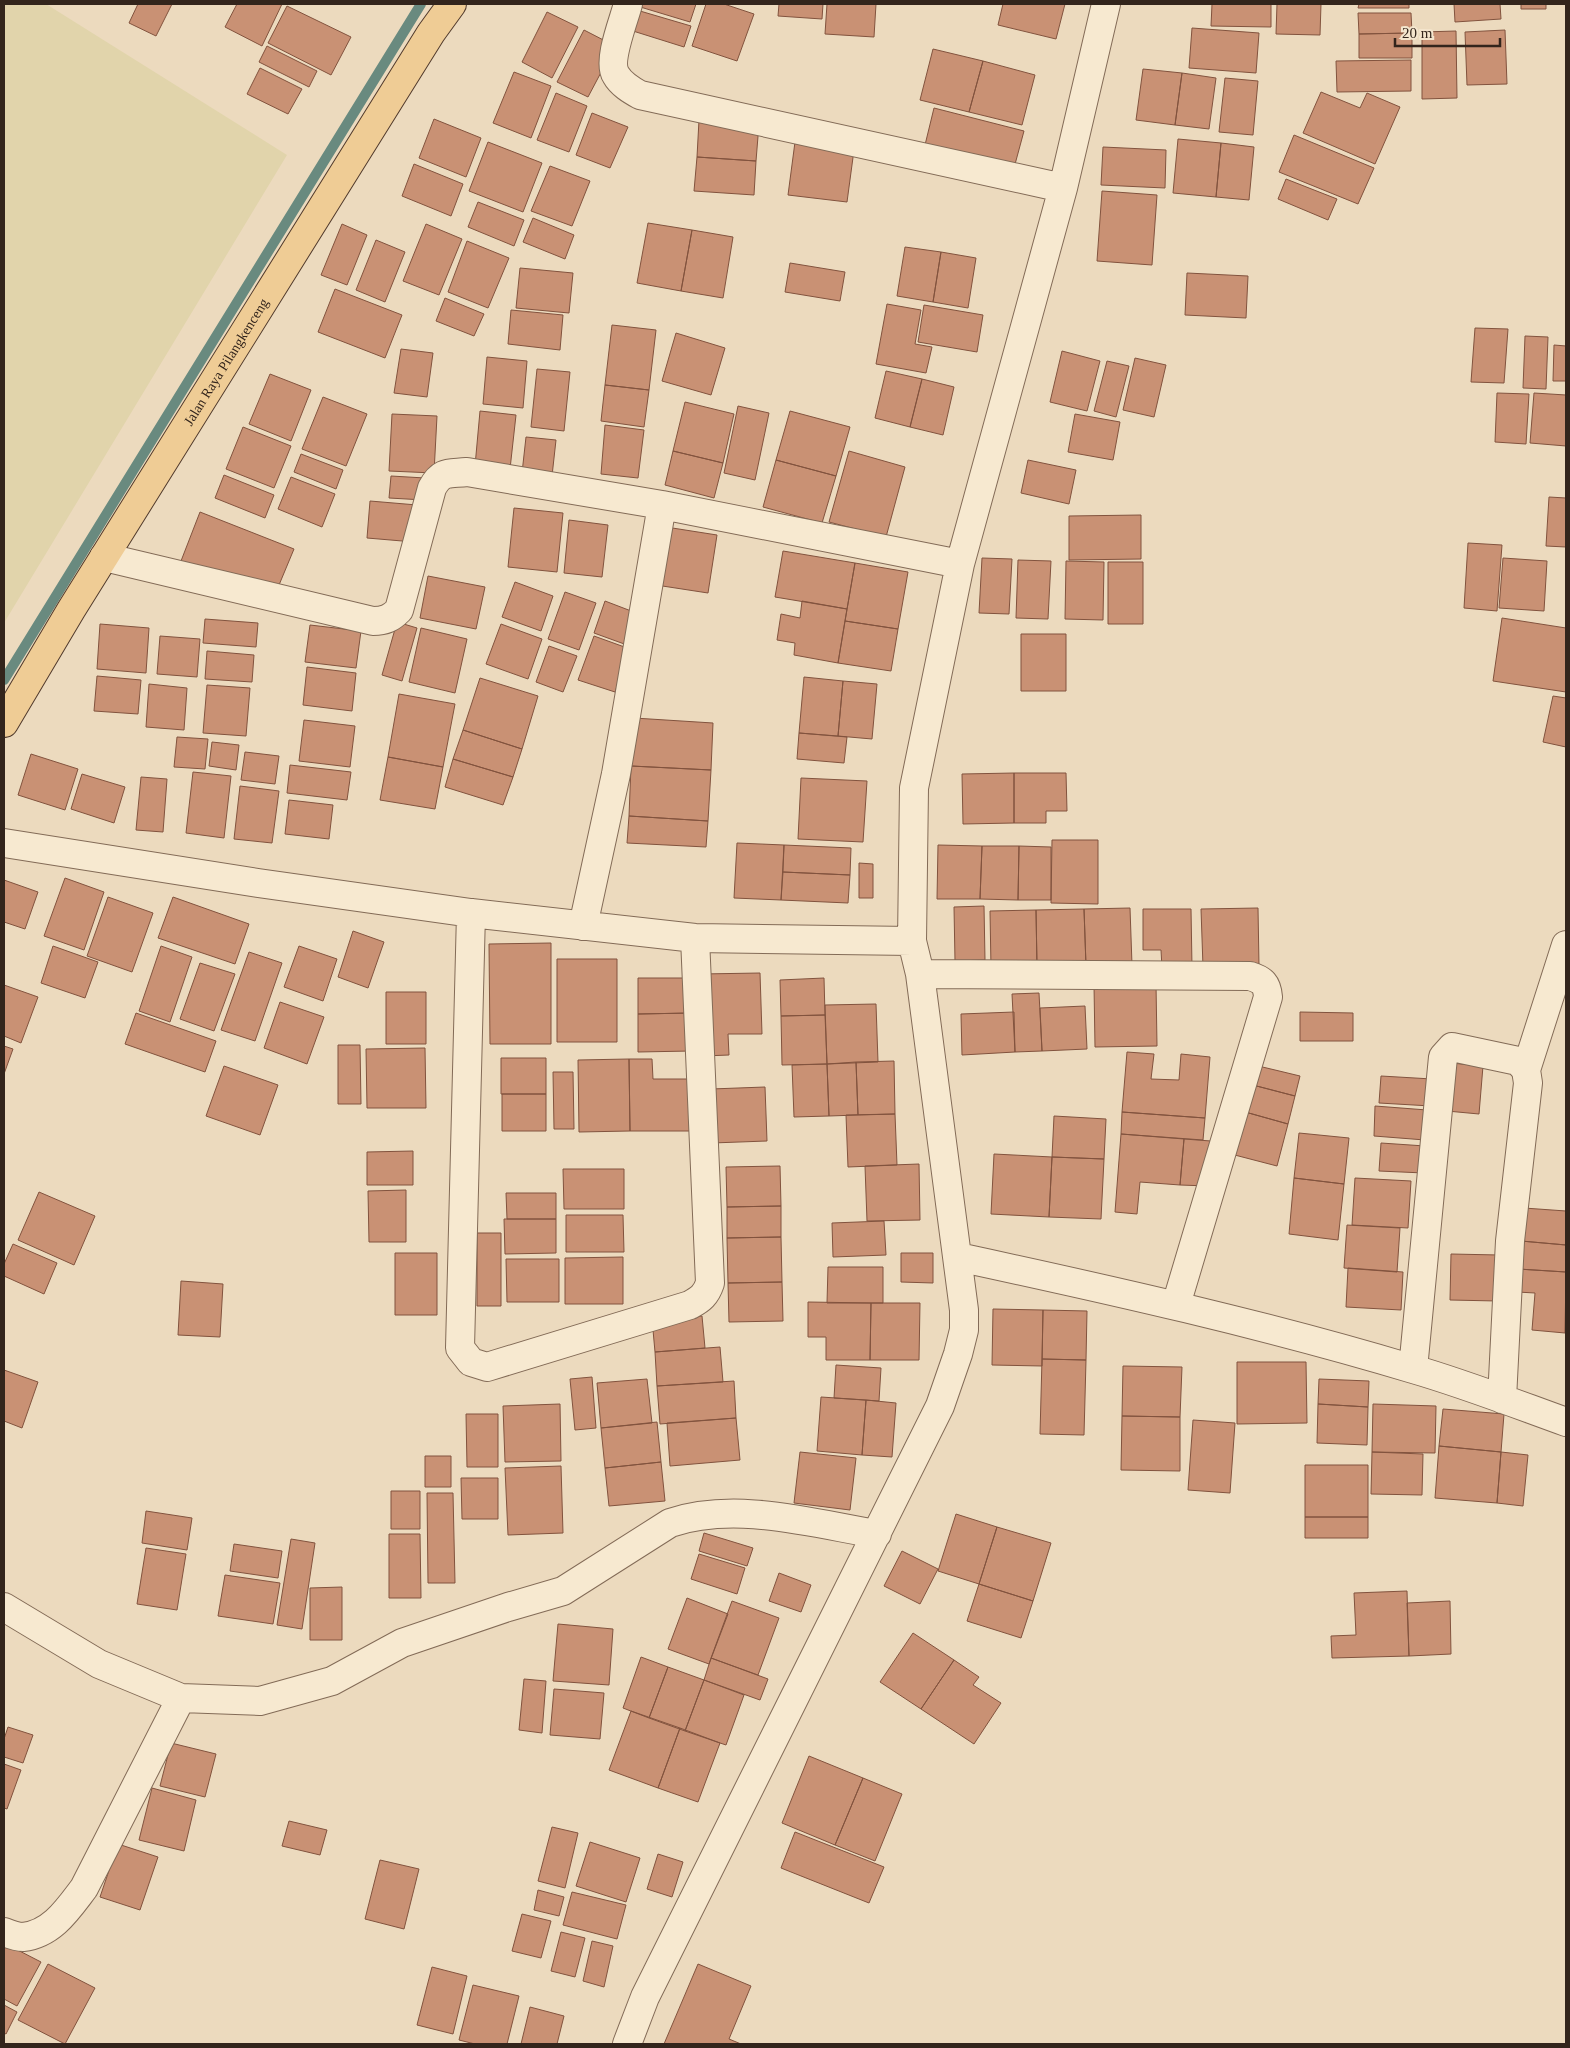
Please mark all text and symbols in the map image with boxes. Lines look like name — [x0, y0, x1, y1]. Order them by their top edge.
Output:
scale bar — [1395, 15, 1500, 47]
text: 20 m — [1402, 25, 1433, 41]
street label: Jalan Raya Pilangkenceng — [181, 296, 272, 428]

